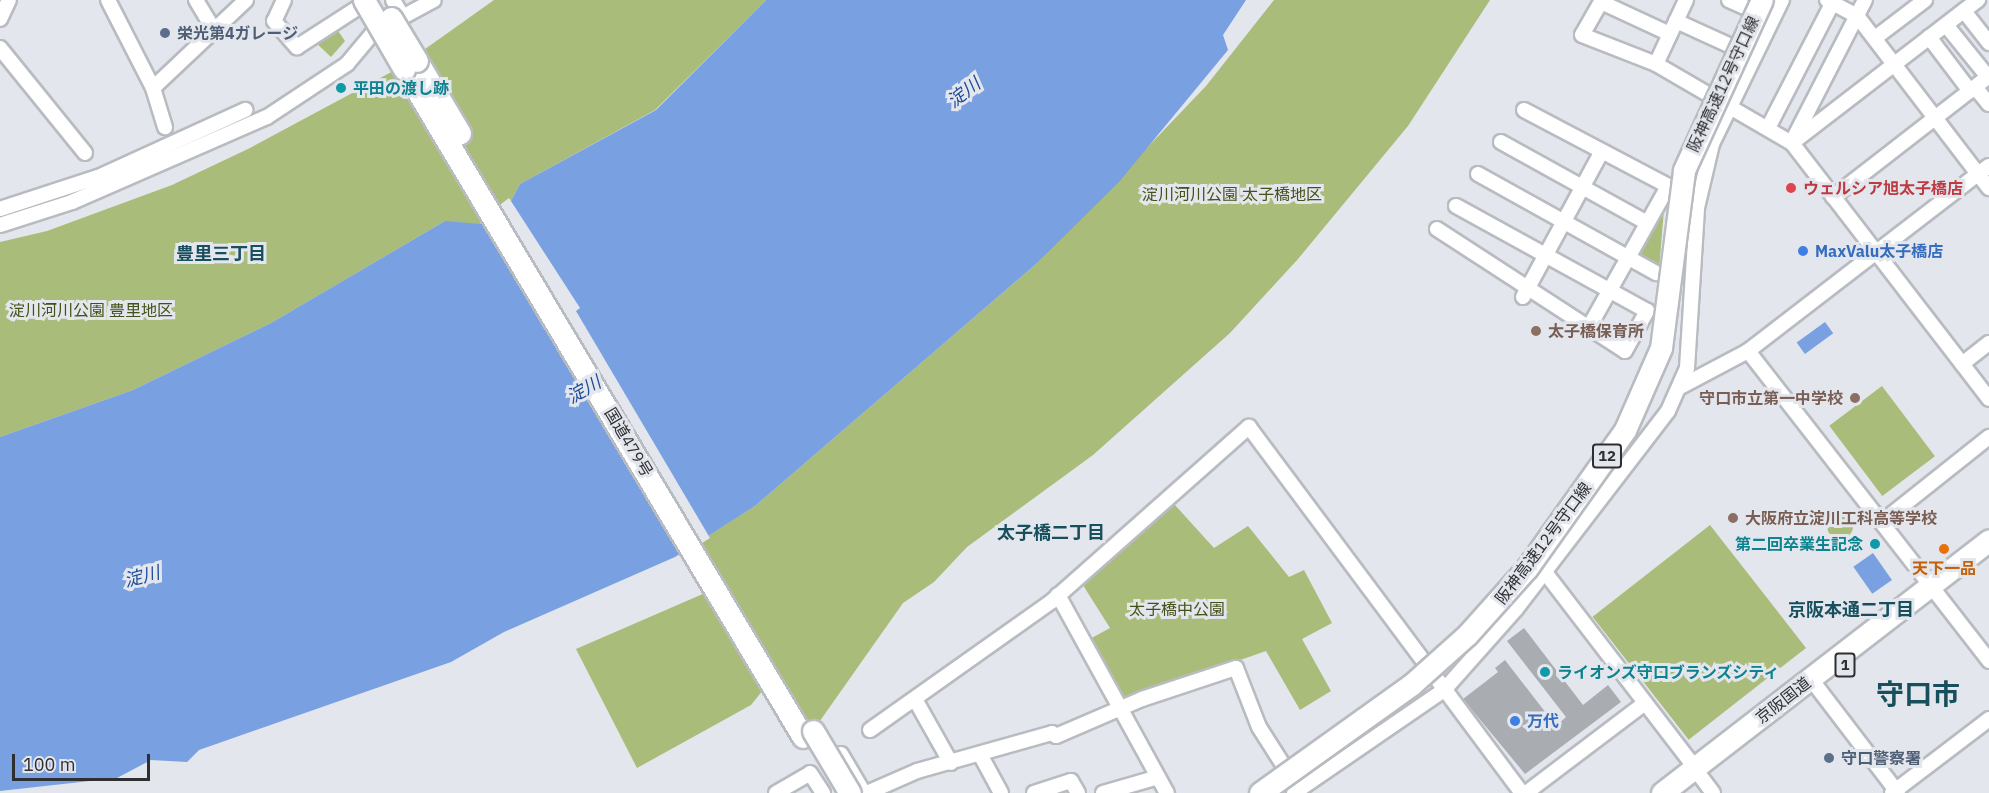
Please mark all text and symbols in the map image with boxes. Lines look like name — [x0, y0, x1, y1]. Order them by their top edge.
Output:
street label: 阪神高速12号守口線 — [1683, 13, 1763, 155]
place label: 栄光第4ガレージ — [177, 23, 299, 43]
marker: 栄光第4ガレージ — [158, 26, 172, 40]
water label: 淀川 — [943, 73, 985, 113]
place label: 平田の渡し跡 — [353, 78, 449, 98]
marker: 平田の渡し跡 — [334, 81, 348, 95]
place label: ウェルシア旭太子橋店 — [1803, 178, 1963, 198]
marker: ウェルシア旭太子橋店 — [1784, 181, 1798, 195]
park label: 淀川河川公園 太子橋地区 — [1142, 184, 1322, 204]
place label: MaxValu太子橋店 — [1815, 241, 1943, 261]
district label: 豊里三丁目 — [176, 243, 266, 265]
marker: MaxValu太子橋店 — [1796, 244, 1810, 258]
park label: 淀川河川公園 豊里地区 — [9, 300, 173, 320]
place label: 太子橋保育所 — [1548, 321, 1644, 341]
marker: 太子橋保育所 — [1529, 324, 1543, 338]
water label: 淀川 — [563, 372, 605, 408]
place label: 守口市立第一中学校 — [1699, 388, 1843, 408]
marker: 守口市立第一中学校 — [1848, 391, 1862, 405]
street label: 国道479号 — [601, 404, 657, 480]
road number: 12 — [1592, 444, 1622, 468]
street label: 阪神高速12号守口線 — [1491, 478, 1595, 608]
place label: 大阪府立淀川工科高等学校 — [1745, 508, 1937, 528]
marker: 大阪府立淀川工科高等学校 — [1726, 511, 1740, 525]
district label: 太子橋二丁目 — [997, 522, 1105, 544]
place label: 第二回卒業生記念 — [1735, 534, 1863, 554]
marker: 第二回卒業生記念 — [1868, 537, 1882, 551]
marker: 天下一品 — [1937, 542, 1951, 556]
place label: 天下一品 — [1912, 558, 1976, 578]
water label: 淀川 — [122, 562, 162, 592]
park label: 太子橋中公園 — [1129, 599, 1225, 619]
district label: 京阪本通二丁目 — [1788, 599, 1914, 621]
road number: 1 — [1834, 653, 1856, 677]
place label: ライオンズ守口ブランズシティ — [1557, 662, 1781, 682]
marker: ライオンズ守口ブランズシティ — [1538, 665, 1552, 679]
street label: 京阪国道 — [1752, 673, 1814, 727]
district label: 守口市 — [1876, 677, 1960, 711]
place label: 万代 — [1527, 711, 1559, 731]
marker: 万代 — [1508, 714, 1522, 728]
scale bar — [15, 742, 153, 780]
place label: 守口警察署 — [1841, 748, 1921, 768]
marker: 守口警察署 — [1822, 751, 1836, 765]
text: 100 m — [23, 753, 75, 776]

